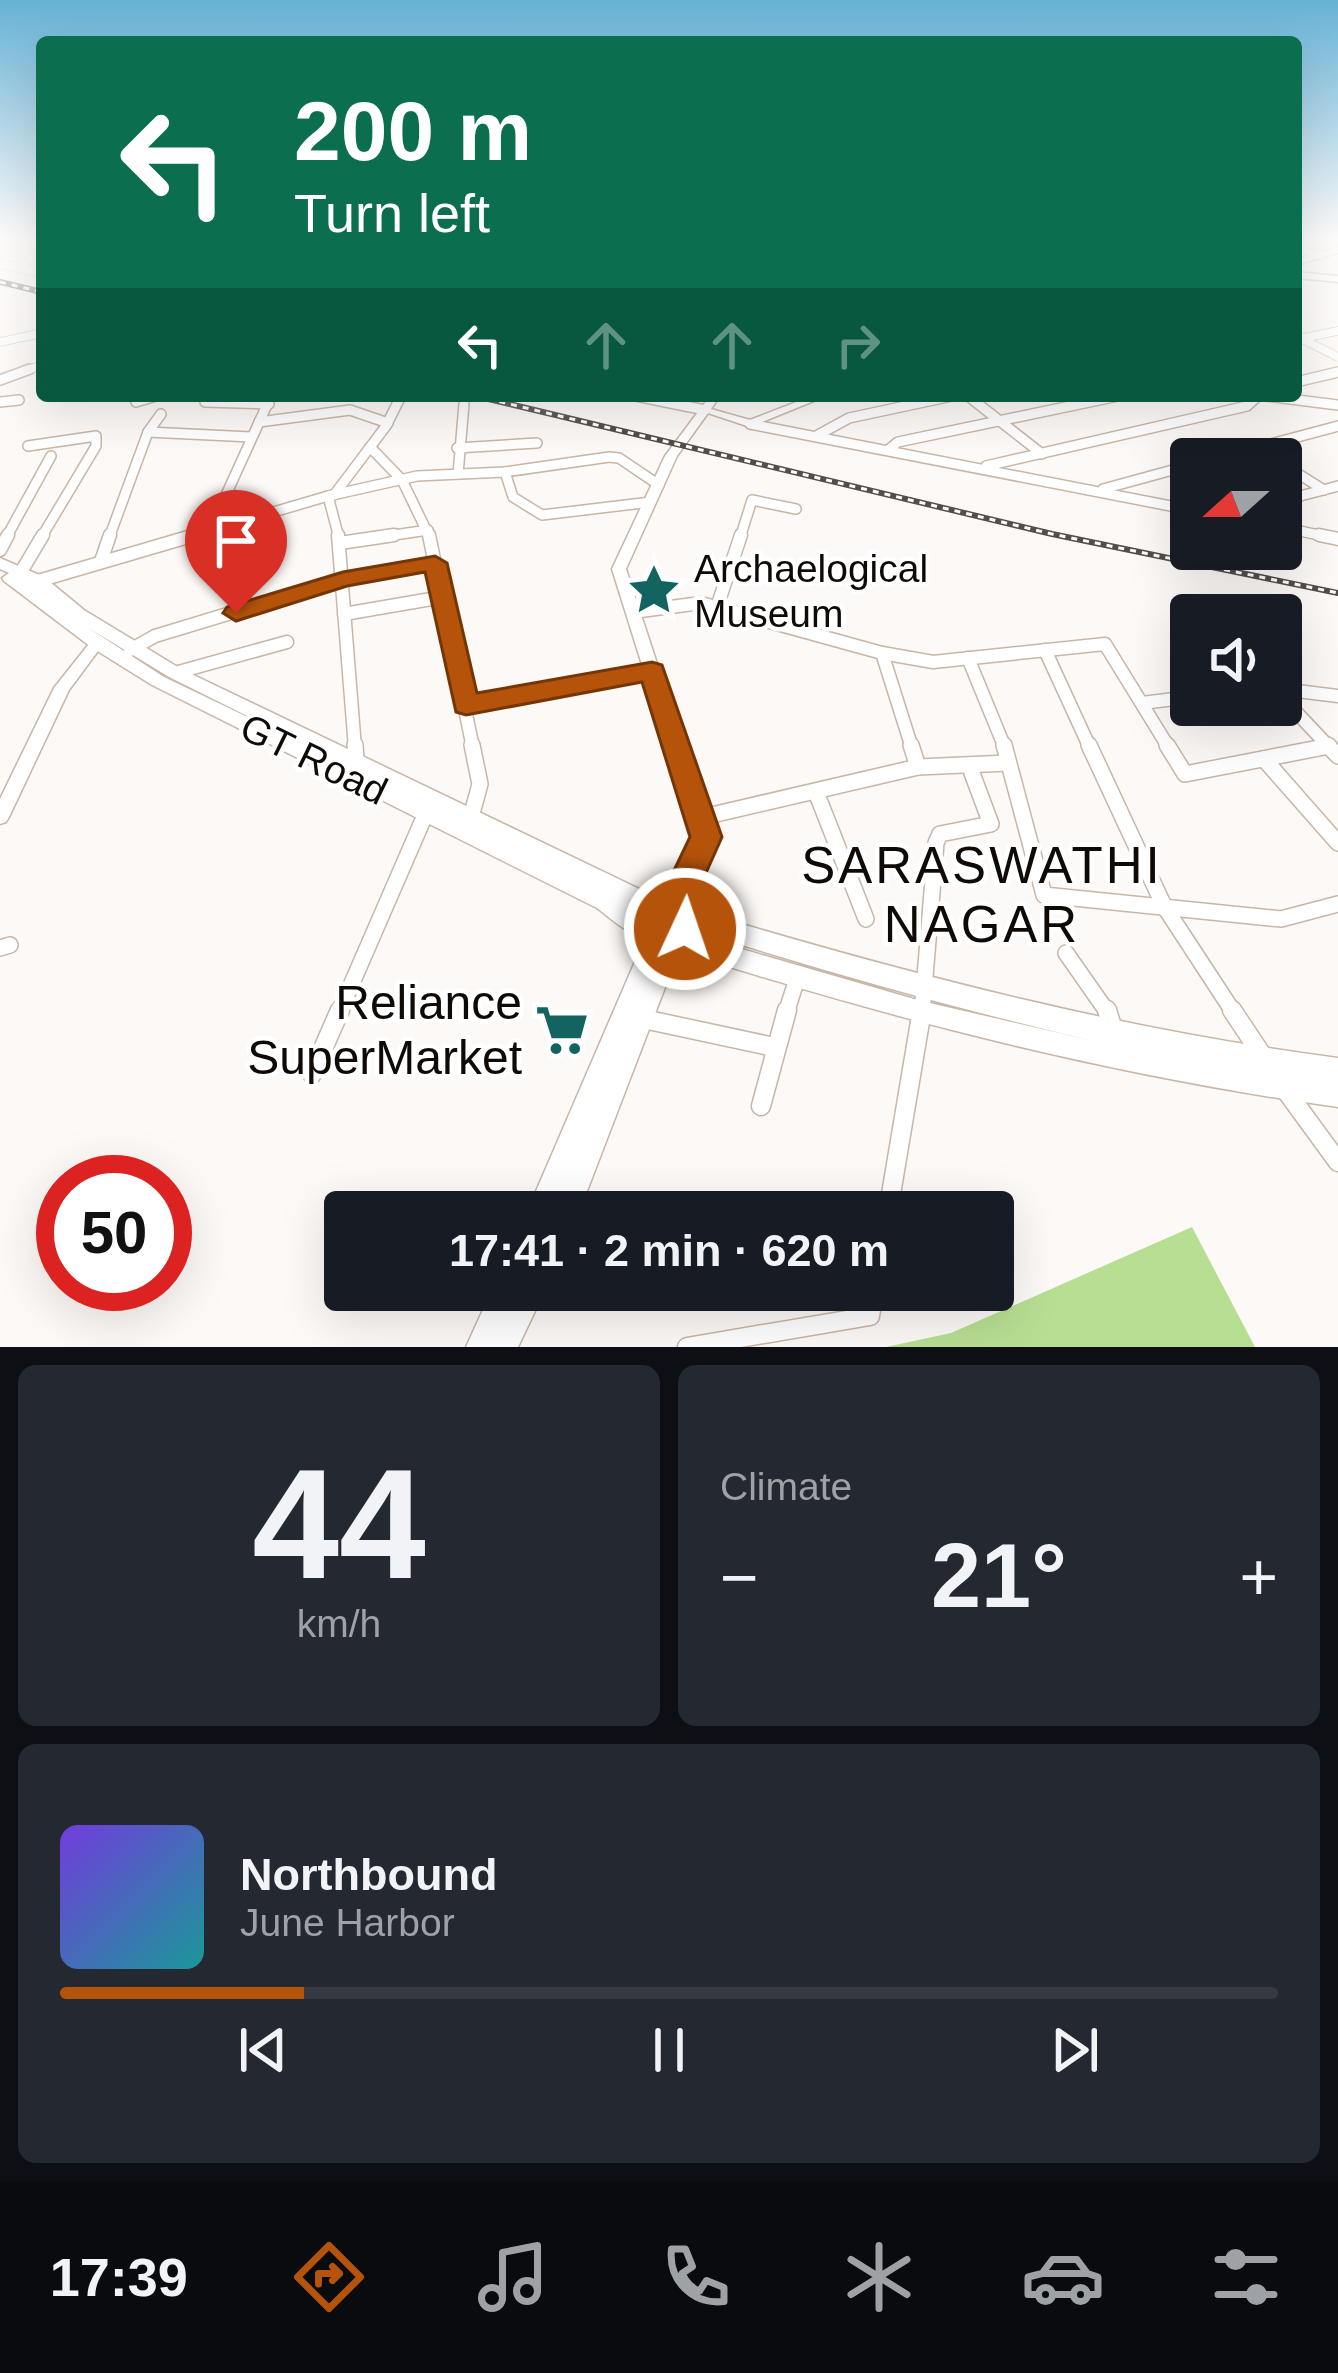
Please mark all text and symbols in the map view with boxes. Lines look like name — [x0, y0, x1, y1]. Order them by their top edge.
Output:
icon: left — [96, 84, 252, 240]
text: 200 m — [294, 84, 532, 178]
text: Turn left — [294, 183, 490, 243]
icon: left — [447, 312, 513, 378]
icon: ahead — [573, 312, 639, 378]
icon: ahead — [699, 312, 765, 378]
icon: right — [825, 312, 891, 378]
north arrow — [1170, 438, 1302, 570]
map controls — [1170, 438, 1302, 726]
pin — [185, 490, 287, 613]
icon: arrive — [203, 508, 269, 574]
place label: Archaelogical Museum — [694, 547, 928, 635]
place icon: Archaelogical Museum — [625, 561, 683, 619]
button: sound — [1170, 594, 1302, 726]
street label: GT Road — [234, 705, 394, 813]
district label: SARASWATHI NAGAR — [801, 837, 1163, 953]
position arrow — [622, 866, 748, 992]
place label: Reliance SuperMarket — [247, 976, 522, 1084]
supermarket icon: Reliance SuperMarket — [533, 1001, 591, 1059]
speed limit sign: 50 — [36, 1155, 192, 1311]
text: 17:41 · 2 min · 620 m — [449, 1225, 889, 1276]
text: 44 — [252, 1437, 426, 1611]
text: Climate — [720, 1465, 852, 1508]
text: 21° — [931, 1526, 1067, 1626]
text: − — [720, 1540, 759, 1614]
text: + — [1239, 1540, 1278, 1614]
text: km/h — [297, 1602, 381, 1645]
text: Northbound — [240, 1849, 497, 1900]
text: June Harbor — [240, 1901, 455, 1944]
icon: previous — [230, 2017, 296, 2083]
icon: pause — [636, 2017, 702, 2083]
icon: next — [1042, 2017, 1108, 2083]
icon: directions — [287, 2235, 371, 2319]
icon: music — [471, 2235, 555, 2319]
icon: phone — [654, 2235, 738, 2319]
icon: climate — [837, 2235, 921, 2319]
icon: car — [1021, 2235, 1105, 2319]
icon: filters — [1204, 2235, 1288, 2319]
text: 17:39 — [50, 2247, 188, 2307]

